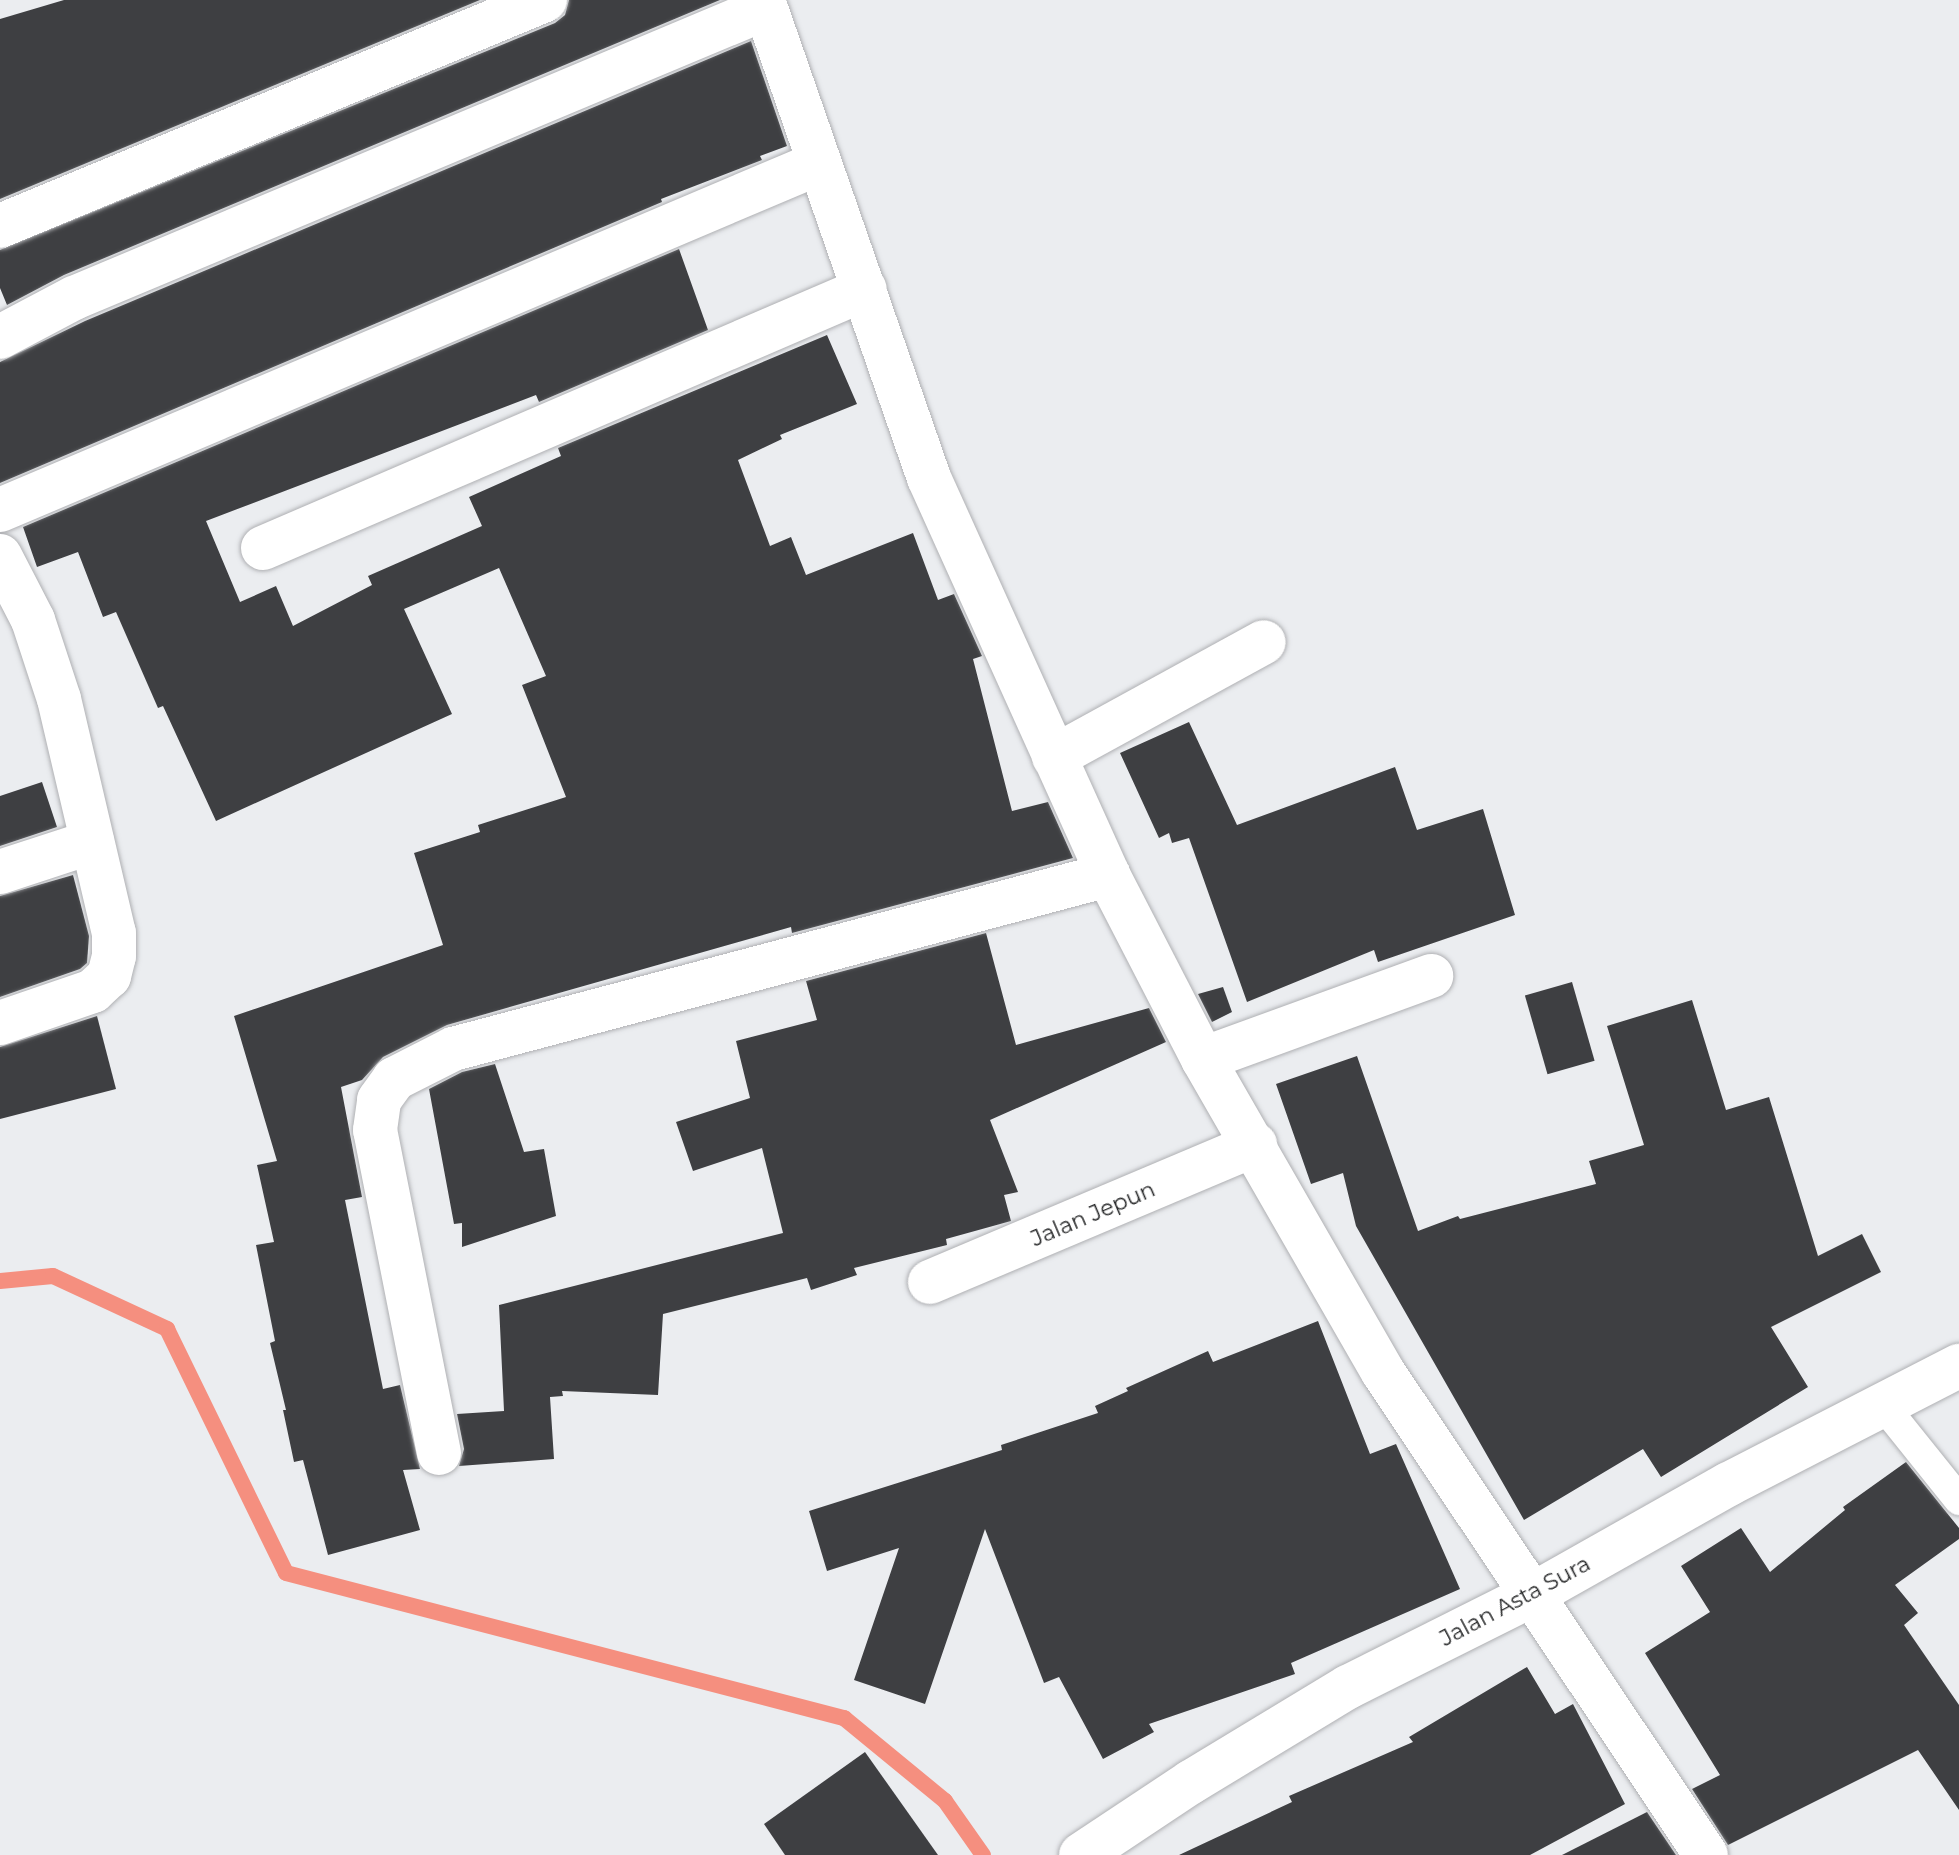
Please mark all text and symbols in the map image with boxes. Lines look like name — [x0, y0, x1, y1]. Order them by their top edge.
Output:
street label: Jalan Jepun — [1027, 1176, 1159, 1252]
street label: Jalan Asta Sura — [1435, 1550, 1595, 1652]

